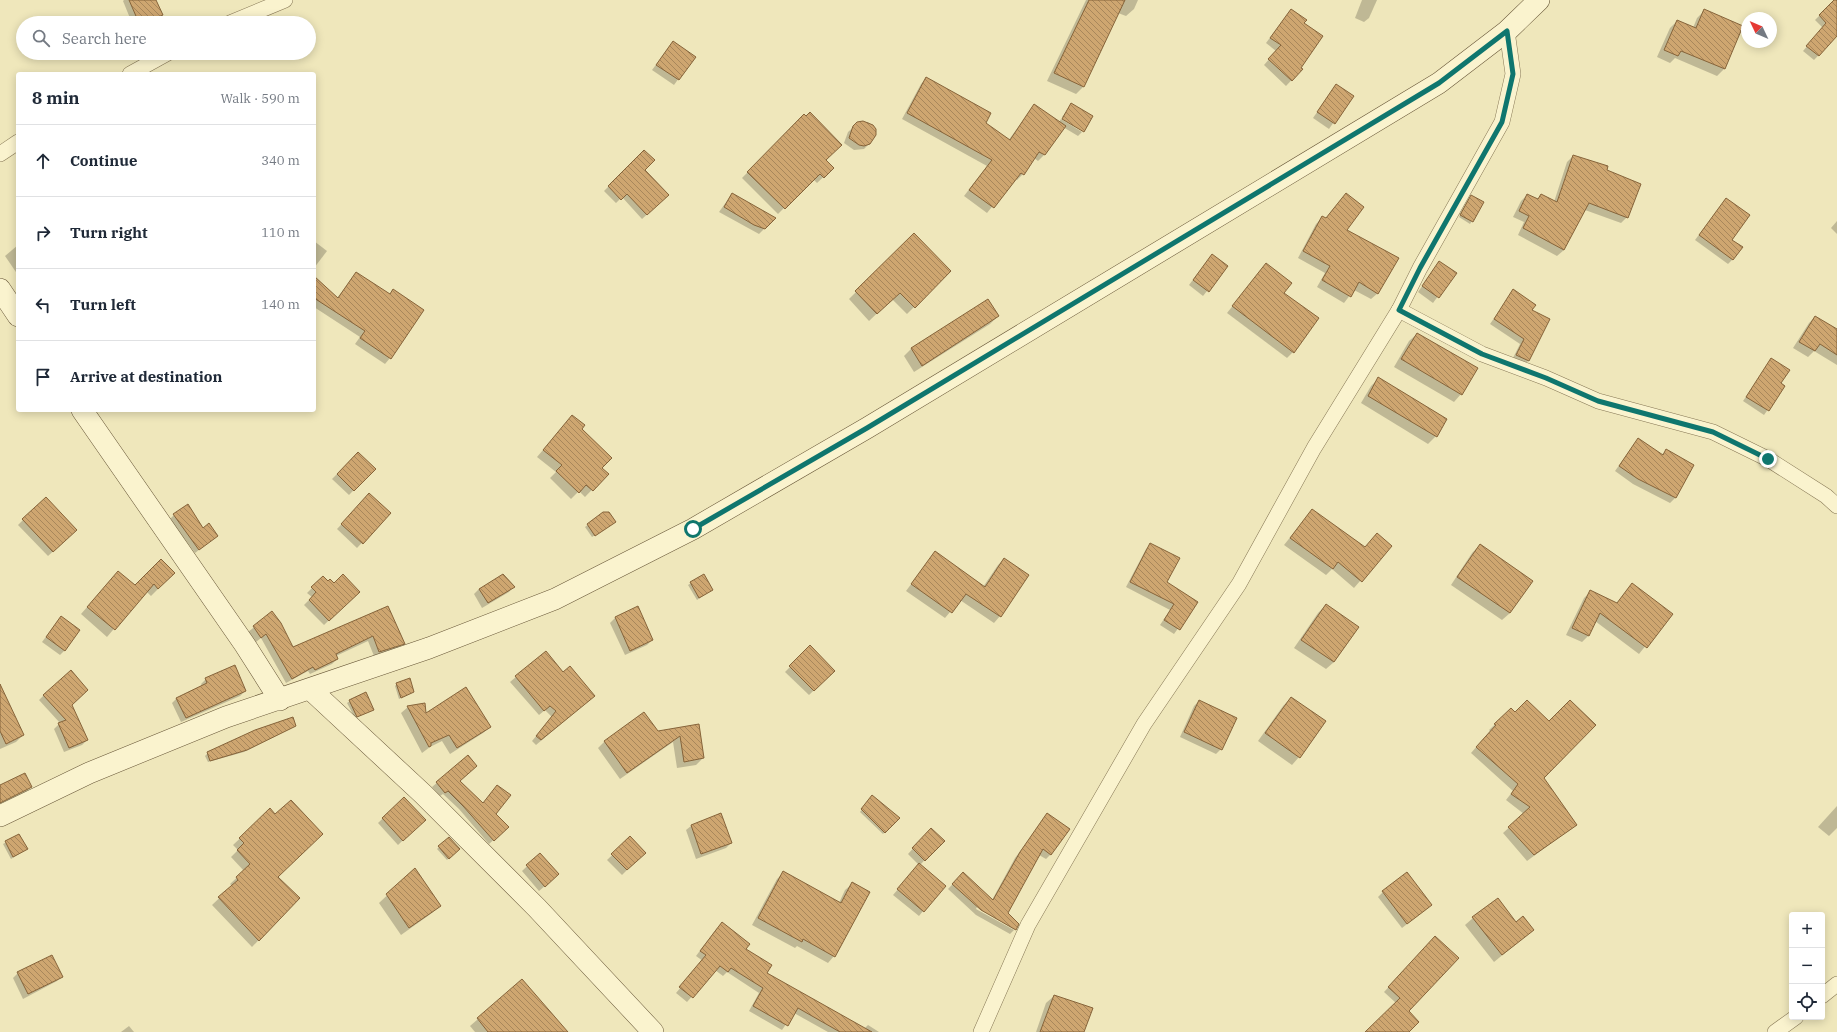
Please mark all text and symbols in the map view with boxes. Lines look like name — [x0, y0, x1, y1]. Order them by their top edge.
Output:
north arrow — [1741, 12, 1777, 48]
search box — [16, 16, 316, 60]
icon: search — [30, 27, 52, 49]
text: Search here — [62, 29, 147, 48]
text: 8 min — [32, 87, 80, 109]
text: Walk · 590 m — [221, 90, 300, 107]
icon: ahead — [32, 150, 54, 172]
text: Continue — [70, 151, 137, 170]
text: 340 m — [261, 152, 300, 169]
icon: right — [32, 222, 54, 244]
text: Turn right — [70, 223, 148, 242]
text: 110 m — [261, 224, 300, 241]
icon: left — [32, 294, 54, 316]
text: Turn left — [70, 295, 136, 314]
text: 140 m — [261, 296, 300, 313]
icon: arrive — [32, 366, 54, 388]
text: Arrive at destination — [70, 367, 222, 386]
route end — [1759, 450, 1777, 468]
route start — [684, 520, 702, 538]
map controls — [1789, 912, 1825, 1020]
button: + — [1789, 912, 1825, 948]
button: − — [1789, 948, 1825, 984]
button: locate — [1789, 984, 1825, 1020]

